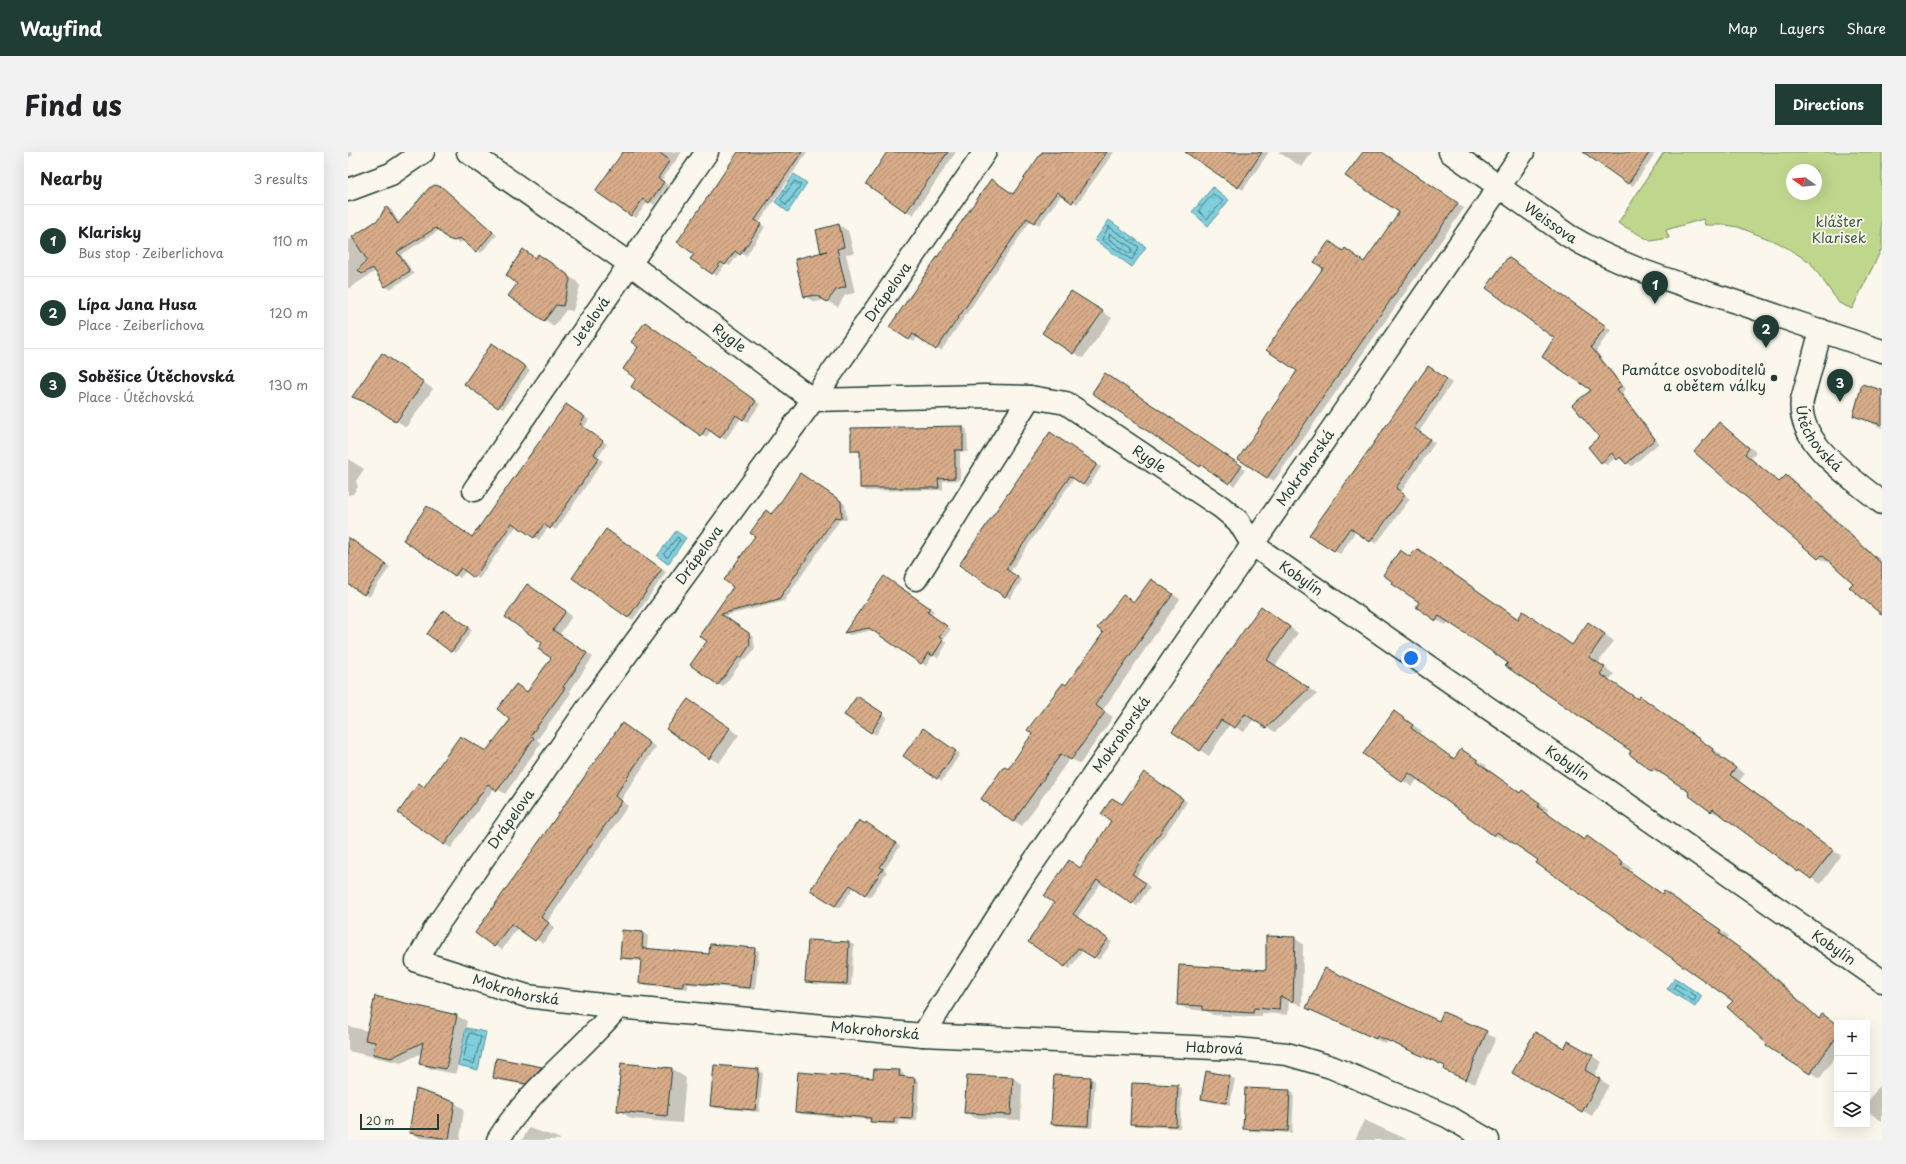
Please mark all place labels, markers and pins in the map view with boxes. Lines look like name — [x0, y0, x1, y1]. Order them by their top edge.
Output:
pin: 1 — [1642, 271, 1668, 304]
pin: 2 — [1753, 315, 1779, 348]
place label: Památce osvoboditelů a obětem války — [1621, 359, 1766, 396]
pin: 3 — [1827, 369, 1853, 402]
marker: Památce osvoboditelů a obětem války — [1769, 373, 1779, 383]

